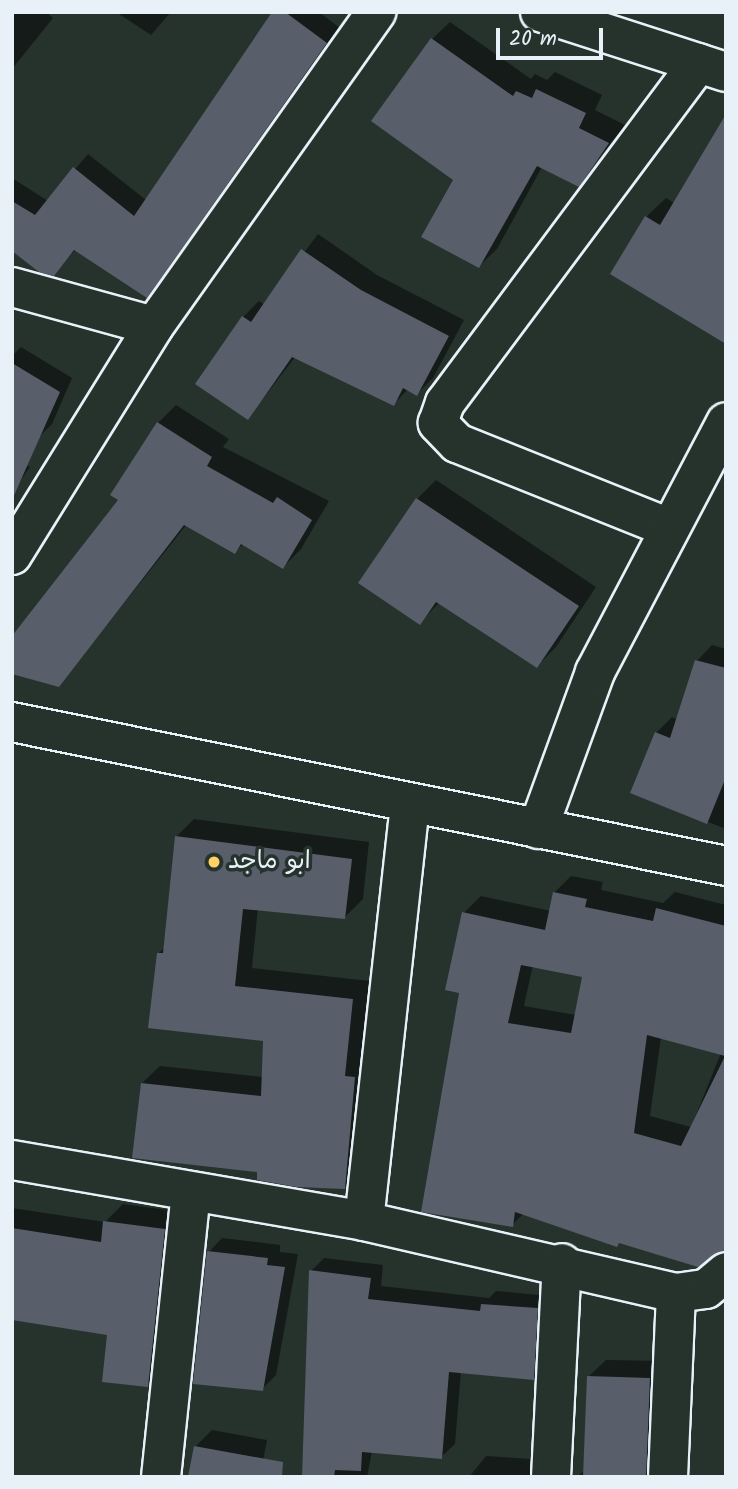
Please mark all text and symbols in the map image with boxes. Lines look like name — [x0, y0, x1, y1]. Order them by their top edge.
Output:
scale bar — [500, 14, 607, 58]
text: 20 m — [509, 23, 557, 56]
place label: ابو ماجد — [228, 848, 311, 876]
marker: ابو ماجد — [206, 854, 222, 870]

